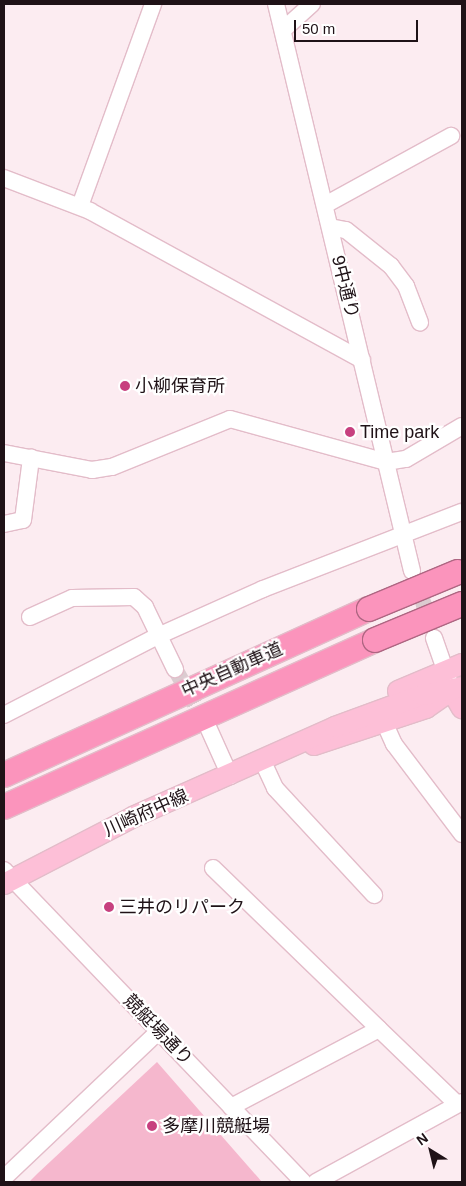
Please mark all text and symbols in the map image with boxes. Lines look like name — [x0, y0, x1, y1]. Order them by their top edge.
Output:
scale bar — [296, 10, 420, 42]
text: 50 m — [302, 20, 335, 37]
street label: 9中通り — [327, 253, 363, 321]
place label: 小柳保育所 — [135, 375, 225, 397]
marker: 小柳保育所 — [119, 380, 131, 392]
place label: Time park — [360, 421, 439, 443]
marker: Time park — [344, 426, 356, 438]
street label: 中央自動車道 — [178, 638, 286, 702]
street label: 川崎府中線 — [100, 785, 192, 841]
place label: 三井のリパーク — [119, 896, 245, 918]
marker: 三井のリパーク — [103, 901, 115, 913]
street label: 競艇場通り — [119, 990, 197, 1070]
place label: 多摩川競艇場 — [162, 1115, 270, 1137]
marker: 多摩川競艇場 — [146, 1120, 158, 1132]
north arrow — [406, 1126, 456, 1176]
text: N — [413, 1129, 431, 1148]

